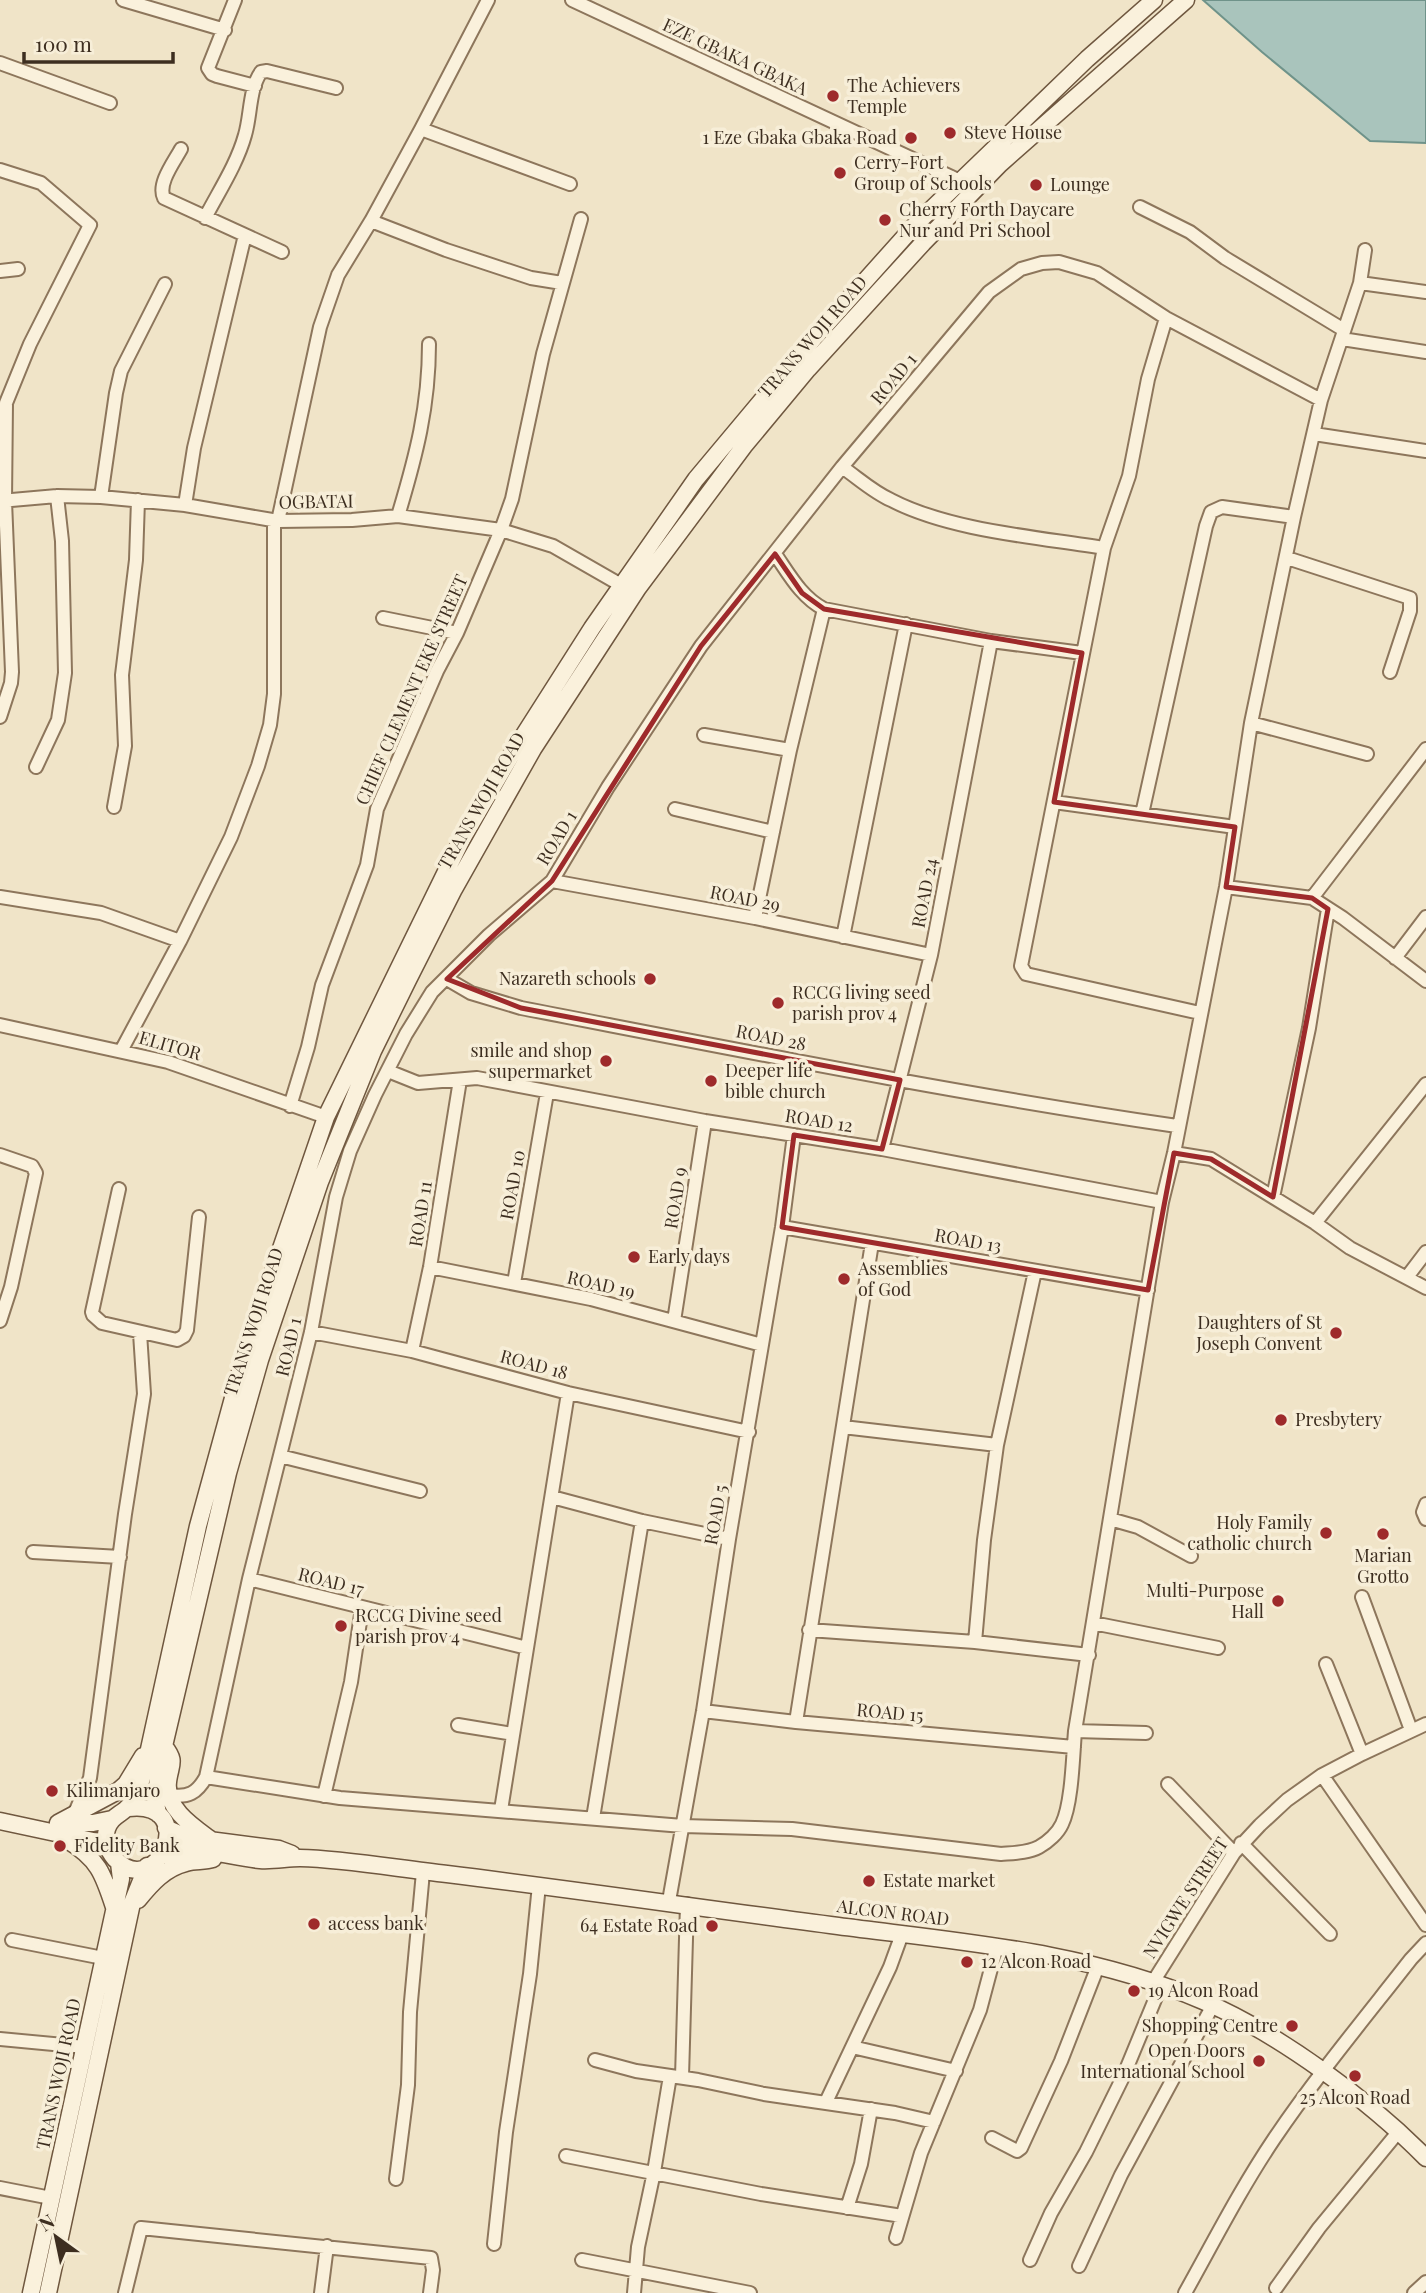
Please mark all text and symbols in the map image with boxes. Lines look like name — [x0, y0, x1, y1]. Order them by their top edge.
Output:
street label: EZE GBAKA GBAKA — [659, 12, 812, 100]
scale bar — [24, 21, 173, 65]
text: 100 m — [35, 29, 92, 57]
place label: The Achievers Temple — [847, 73, 960, 118]
marker: The Achievers Temple — [825, 88, 841, 104]
place label: Steve House — [964, 120, 1062, 144]
place label: 1 Eze Gbaka Gbaka Road — [702, 125, 898, 149]
marker: Steve House — [942, 125, 958, 141]
marker: 1 Eze Gbaka Gbaka Road — [903, 130, 919, 146]
place label: Cerry-Fort Group of Schools — [854, 150, 992, 195]
marker: Cerry-Fort Group of Schools — [832, 165, 848, 181]
place label: Lounge — [1050, 172, 1110, 196]
marker: Lounge — [1028, 177, 1044, 193]
place label: Cherry Forth Daycare Nur and Pri School — [899, 197, 1074, 242]
marker: Cherry Forth Daycare Nur and Pri School — [877, 212, 893, 228]
street label: TRANS WOJI ROAD — [752, 270, 872, 403]
street label: ROAD 1 — [865, 347, 922, 409]
street label: OGBATAI — [278, 488, 354, 514]
street label: CHIEF CLEMENT EKE STREET — [349, 571, 473, 809]
street label: TRANS WOJI ROAD — [432, 728, 530, 873]
street label: ROAD 1 — [530, 805, 582, 869]
street label: ROAD 24 — [905, 856, 943, 930]
street label: ROAD 29 — [708, 879, 782, 917]
place label: Nazareth schools — [499, 966, 636, 990]
marker: Nazareth schools — [642, 971, 658, 987]
place label: RCCG living seed parish prov 4 — [792, 980, 931, 1025]
marker: RCCG living seed parish prov 4 — [770, 995, 786, 1011]
street label: ROAD 28 — [734, 1018, 808, 1056]
street label: ELITOR — [136, 1025, 205, 1065]
place label: smile and shop supermarket — [471, 1038, 593, 1083]
marker: smile and shop supermarket — [598, 1053, 614, 1069]
place label: Deeper life bible church — [725, 1058, 826, 1103]
marker: Deeper life bible church — [703, 1073, 719, 1089]
street label: ROAD 12 — [783, 1103, 855, 1137]
street label: ROAD 10 — [494, 1148, 530, 1222]
street label: ROAD 9 — [658, 1165, 692, 1231]
street label: ROAD 11 — [403, 1179, 437, 1249]
street label: ROAD 13 — [933, 1222, 1004, 1258]
street label: TRANS WOJI ROAD — [218, 1244, 288, 1399]
place label: Early days — [648, 1244, 730, 1268]
marker: Early days — [626, 1249, 642, 1265]
place label: Assemblies of God — [857, 1256, 948, 1301]
street label: ROAD 19 — [565, 1265, 638, 1303]
marker: Assemblies of God — [836, 1271, 852, 1287]
place label: Daughters of St Joseph Convent — [1195, 1310, 1323, 1355]
street label: ROAD 1 — [270, 1315, 307, 1379]
marker: Daughters of St Joseph Convent — [1328, 1325, 1344, 1341]
street label: ROAD 18 — [498, 1343, 571, 1385]
place label: Presbytery — [1295, 1407, 1382, 1431]
marker: Presbytery — [1273, 1412, 1289, 1428]
street label: ROAD 5 — [698, 1483, 732, 1547]
place label: Holy Family catholic church — [1187, 1510, 1312, 1555]
marker: Holy Family catholic church — [1318, 1525, 1334, 1541]
marker: Marian Grotto — [1375, 1526, 1391, 1542]
place label: Marian Grotto — [1354, 1543, 1412, 1588]
street label: ROAD 17 — [296, 1561, 367, 1601]
place label: Multi-Purpose Hall — [1146, 1578, 1264, 1623]
marker: Multi-Purpose Hall — [1270, 1593, 1286, 1609]
place label: RCCG Divine seed parish prov 4 — [355, 1603, 503, 1648]
marker: RCCG Divine seed parish prov 4 — [333, 1618, 349, 1634]
street label: ROAD 15 — [856, 1697, 925, 1727]
place label: Kilimanjaro — [66, 1778, 161, 1802]
marker: Kilimanjaro — [44, 1783, 60, 1799]
street label: NVIGWE STREET — [1137, 1832, 1233, 1963]
place label: Fidelity Bank — [74, 1833, 180, 1857]
marker: Fidelity Bank — [52, 1838, 68, 1854]
place label: Estate market — [883, 1868, 995, 1892]
marker: Estate market — [861, 1873, 877, 1889]
street label: ALCON ROAD — [835, 1893, 951, 1931]
place label: access bank — [328, 1911, 424, 1935]
place label: 64 Estate Road — [580, 1913, 699, 1937]
marker: access bank — [306, 1916, 322, 1932]
marker: 64 Estate Road — [704, 1918, 720, 1934]
place label: 12 Alcon Road — [981, 1949, 1092, 1973]
marker: 12 Alcon Road — [959, 1954, 975, 1970]
place label: 19 Alcon Road — [1148, 1978, 1259, 2002]
marker: 19 Alcon Road — [1126, 1983, 1142, 1999]
street label: TRANS WOJI ROAD — [30, 1996, 86, 2152]
place label: Shopping Centre — [1142, 2013, 1278, 2037]
marker: Shopping Centre — [1284, 2018, 1300, 2034]
place label: Open Doors International School — [1080, 2038, 1245, 2083]
marker: Open Doors International School — [1251, 2053, 1267, 2069]
marker: 25 Alcon Road — [1347, 2068, 1363, 2084]
place label: 25 Alcon Road — [1300, 2085, 1411, 2109]
north arrow — [21, 2202, 91, 2272]
text: N — [33, 2207, 59, 2237]

